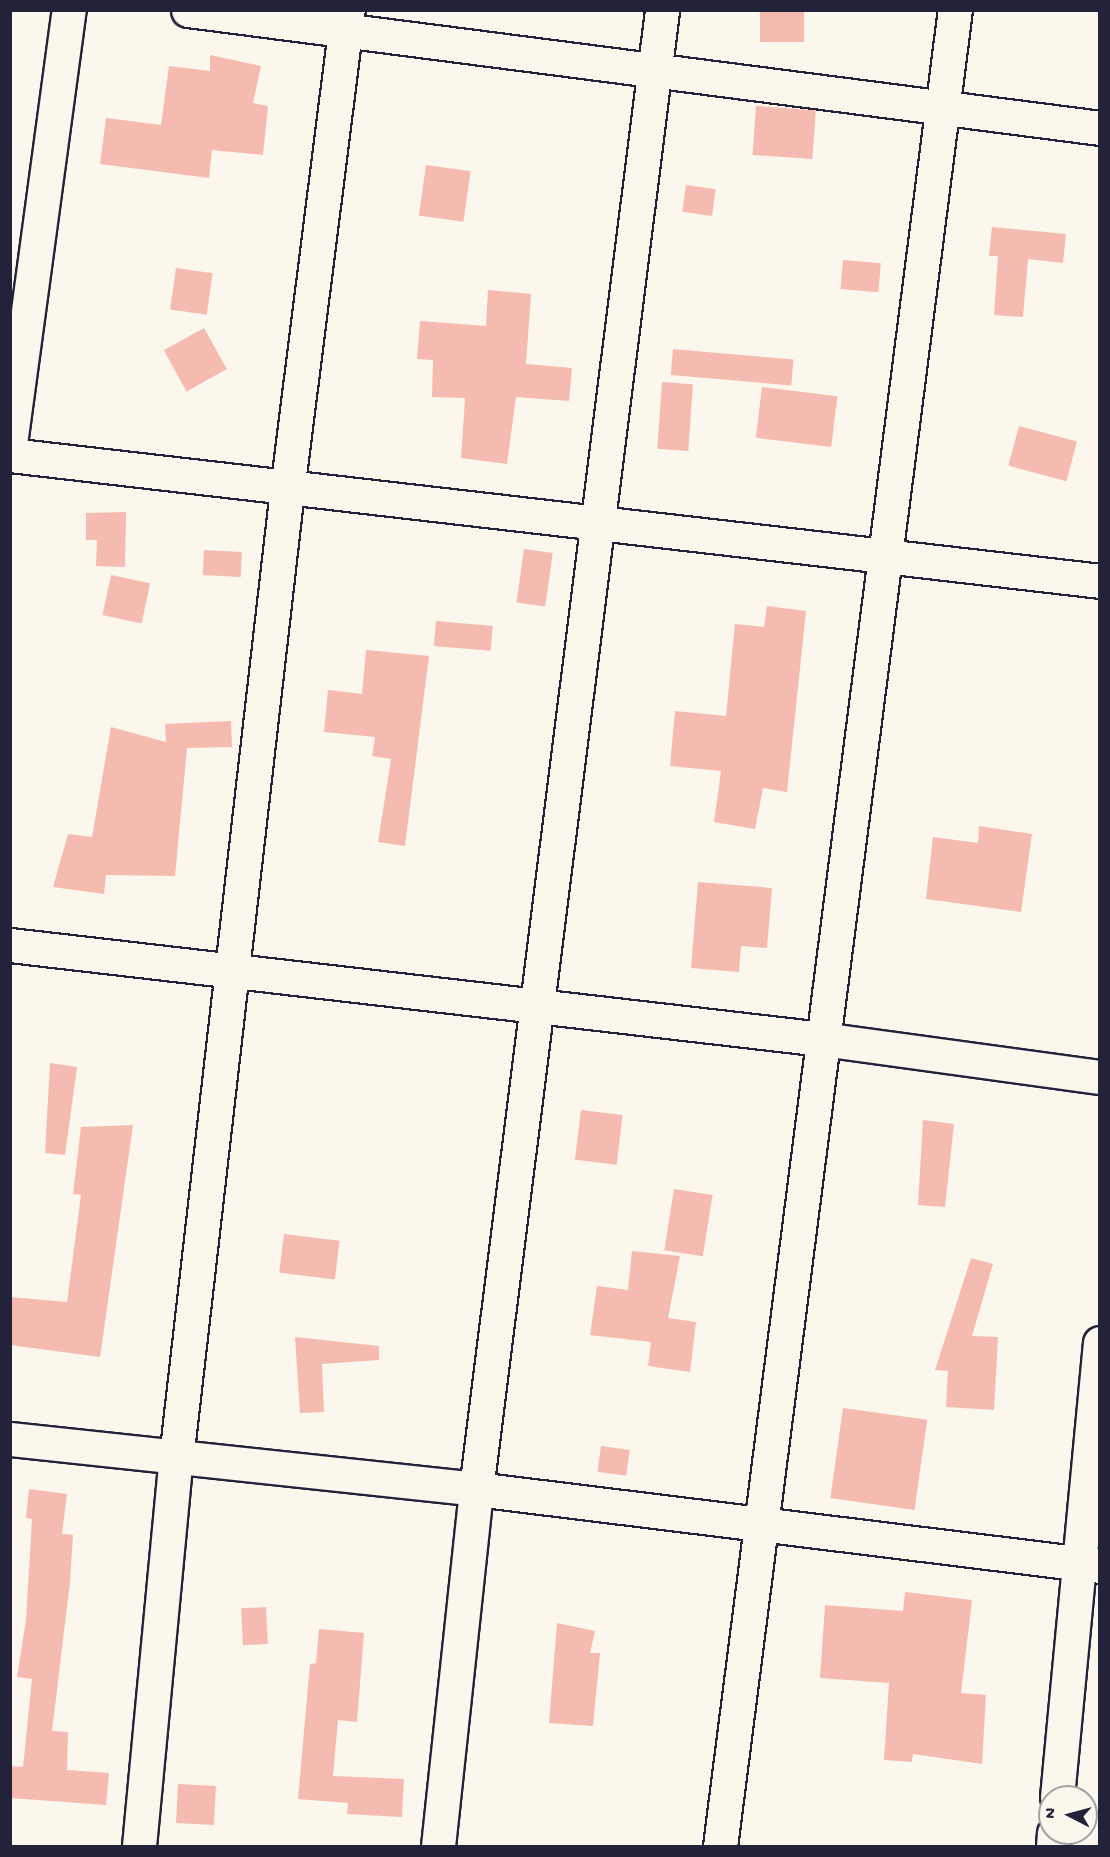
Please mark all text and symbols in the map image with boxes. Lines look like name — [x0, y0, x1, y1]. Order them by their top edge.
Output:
north arrow — [1038, 1785, 1098, 1845]
text: N — [1042, 1807, 1062, 1819]

